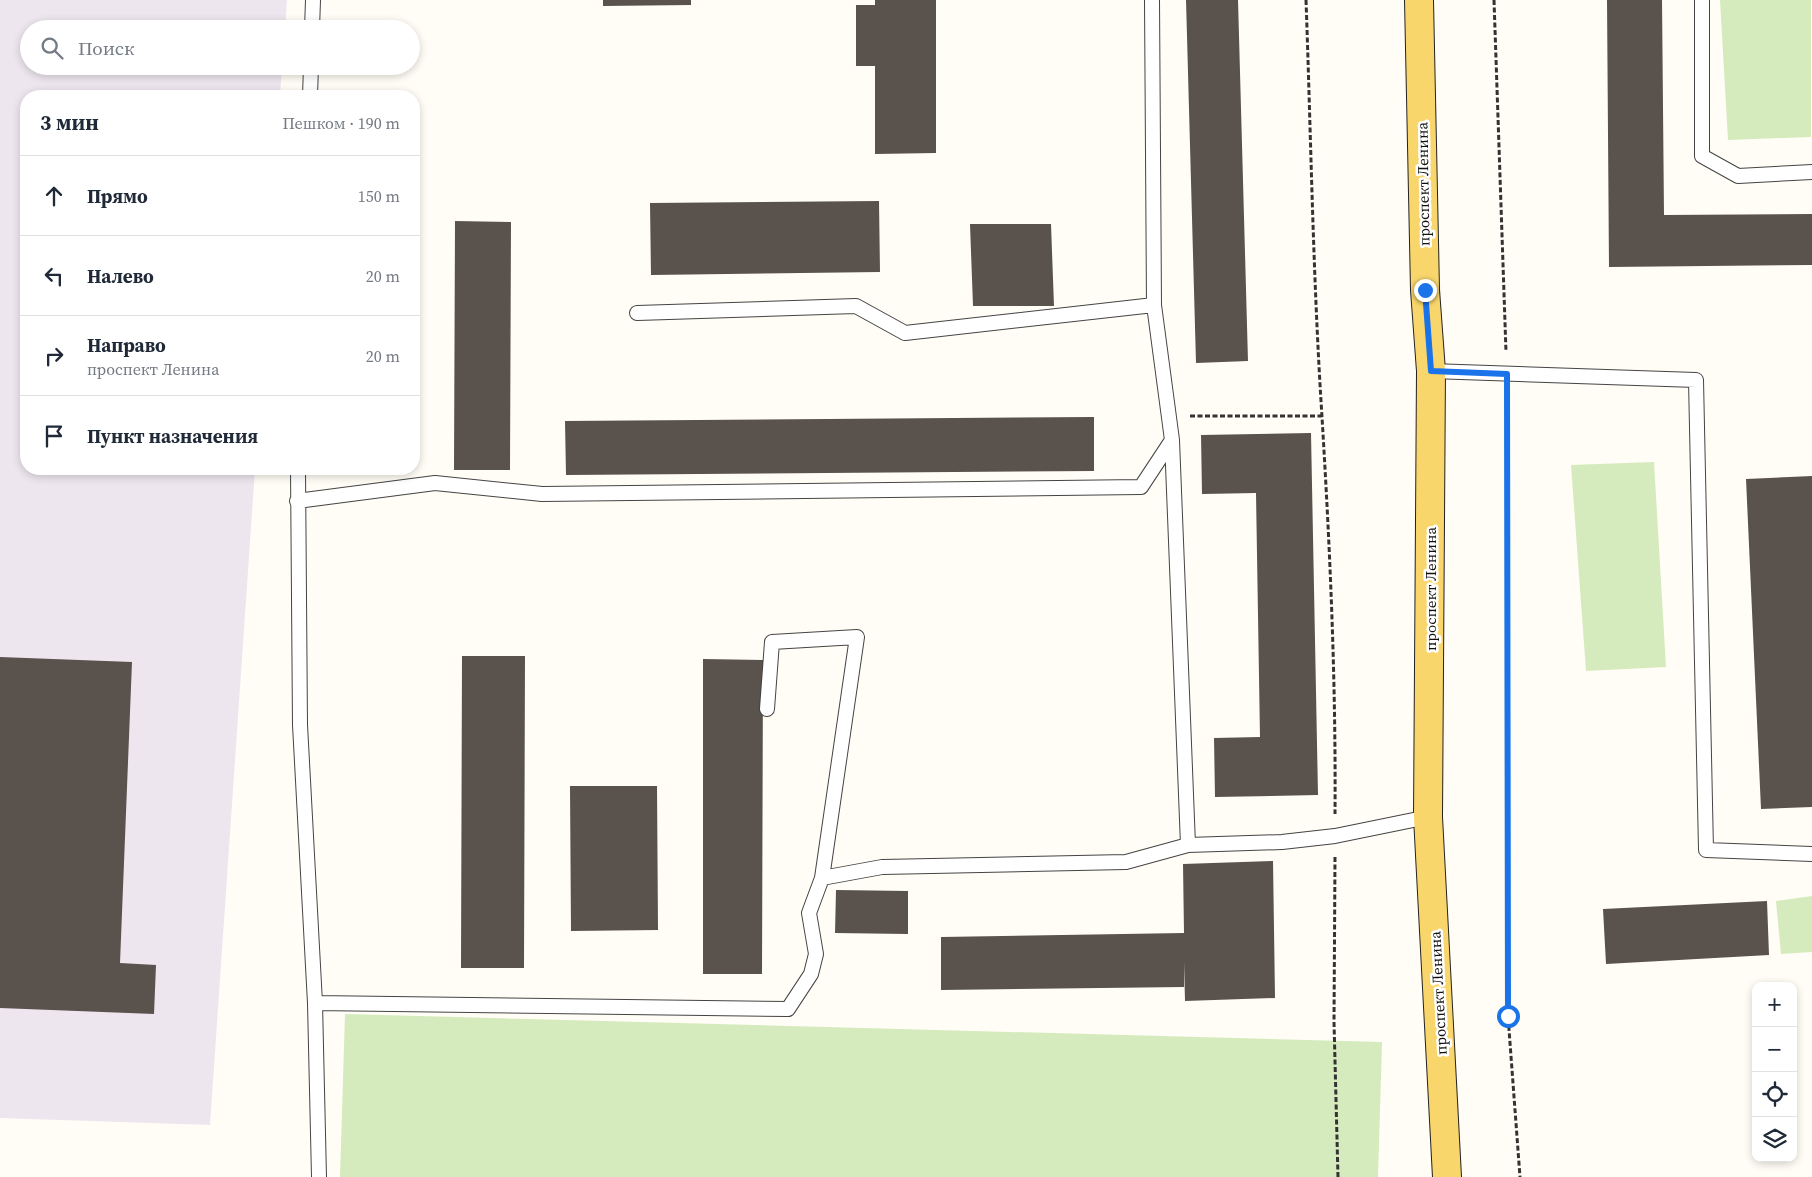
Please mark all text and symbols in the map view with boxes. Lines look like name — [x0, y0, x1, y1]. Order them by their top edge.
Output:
search box — [20, 20, 420, 75]
icon: search — [38, 34, 66, 62]
text: Поиск — [78, 35, 135, 61]
text: 3 мин — [40, 108, 99, 137]
text: Пешком · 190 m — [282, 112, 400, 134]
street label: проспект Ленина — [1411, 121, 1435, 246]
icon: ahead — [40, 182, 68, 210]
text: Прямо — [87, 183, 148, 209]
text: 150 m — [358, 185, 400, 207]
icon: left — [40, 262, 68, 290]
text: Налево — [87, 263, 154, 289]
text: 20 m — [366, 265, 400, 287]
route end — [1414, 279, 1437, 302]
text: Направо — [87, 332, 166, 358]
icon: right — [40, 342, 68, 370]
text: 20 m — [366, 345, 400, 367]
text: проспект Ленина — [87, 358, 219, 380]
icon: arrive — [40, 422, 68, 450]
text: Пункт назначения — [87, 423, 258, 449]
street label: проспект Ленина — [1420, 527, 1441, 651]
street label: проспект Ленина — [1424, 930, 1452, 1055]
map controls — [1752, 982, 1797, 1162]
button: + — [1752, 982, 1797, 1027]
route start — [1497, 1005, 1520, 1028]
button: − — [1752, 1027, 1797, 1072]
button: locate — [1752, 1072, 1797, 1117]
button: layers — [1752, 1117, 1797, 1162]

